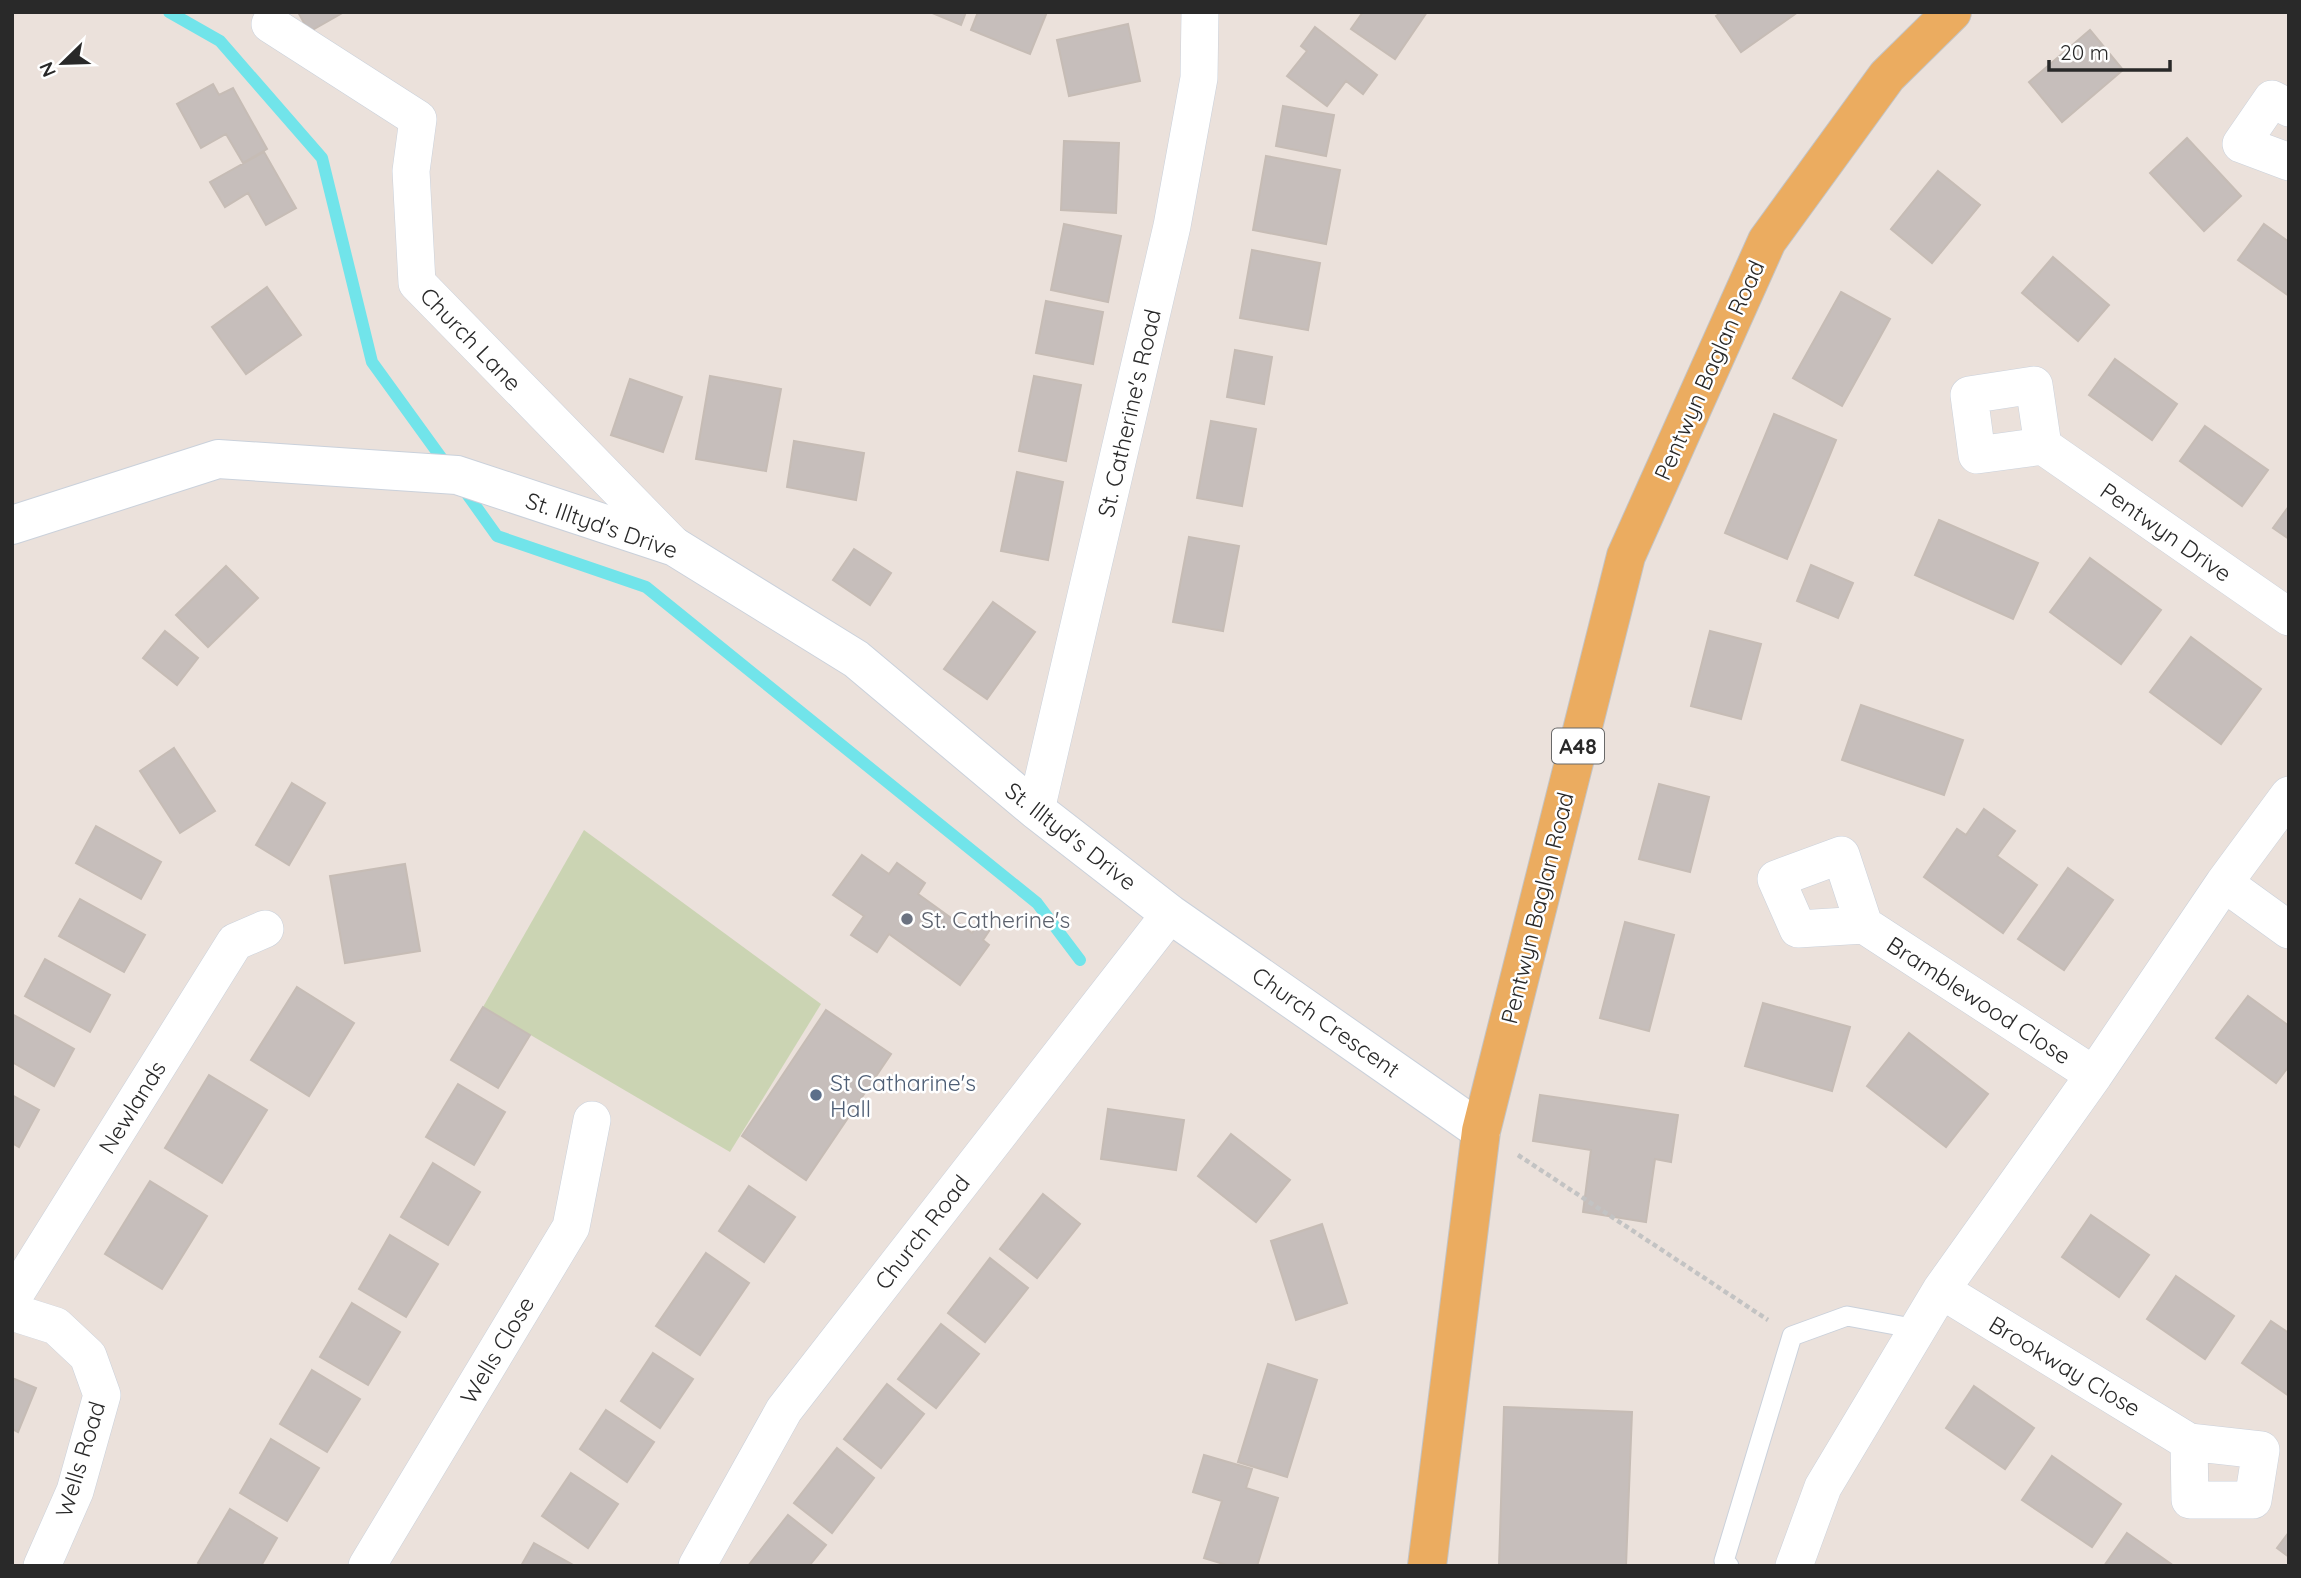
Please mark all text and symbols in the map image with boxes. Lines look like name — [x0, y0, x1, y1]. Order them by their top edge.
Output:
north arrow — [28, 28, 98, 98]
scale bar — [2049, 28, 2170, 72]
text: 20 m — [2060, 39, 2109, 65]
text: N — [34, 59, 61, 81]
street label: Pentwyn Baglan Road — [1647, 256, 1771, 484]
street label: Church Lane — [414, 281, 528, 397]
street label: St. Catherine's Road — [1091, 306, 1167, 520]
street label: Pentwyn Drive — [2095, 476, 2237, 588]
street label: St. Illtyd's Drive — [522, 485, 682, 565]
road number: A48 — [1552, 728, 1604, 764]
street label: St. Illtyd's Drive — [999, 776, 1143, 896]
street label: Pentwyn Baglan Road — [1494, 789, 1580, 1027]
place label: St. Catherine's — [921, 905, 1070, 934]
marker: St. Catherine's — [899, 911, 915, 927]
street label: Bramblewood Close — [1882, 930, 2076, 1070]
street label: Church Crescent — [1246, 960, 1406, 1084]
street label: Newlands — [92, 1055, 172, 1159]
place label: St Catharine's Hall — [830, 1068, 976, 1123]
marker: St Catharine's Hall — [808, 1087, 824, 1103]
street label: Church Road — [868, 1169, 976, 1295]
street label: Wells Close — [454, 1291, 540, 1409]
street label: Brookway Close — [1984, 1309, 2146, 1423]
street label: Wells Road — [49, 1398, 111, 1520]

